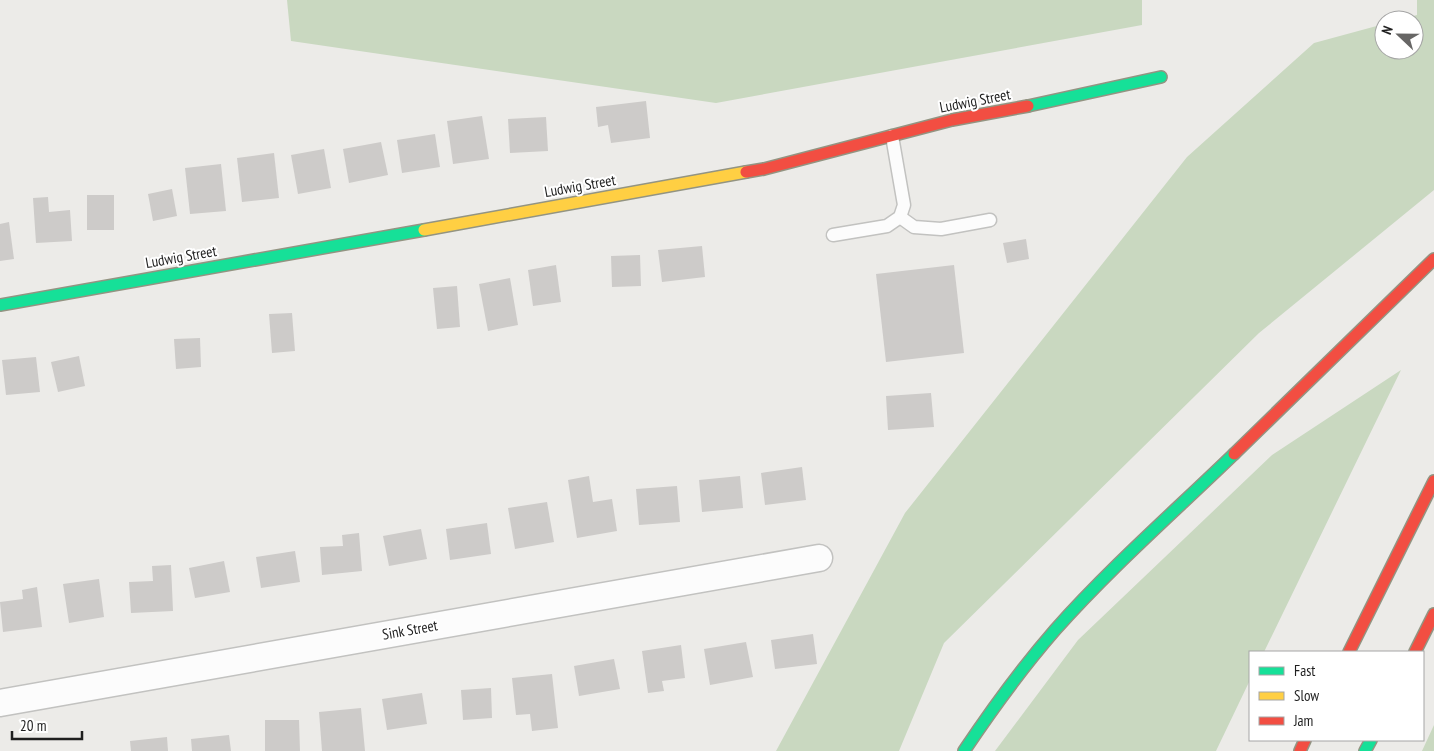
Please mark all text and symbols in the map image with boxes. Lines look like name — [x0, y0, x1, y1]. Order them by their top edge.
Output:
north arrow — [1374, 10, 1424, 60]
text: N — [1377, 23, 1397, 37]
street label: Ludwig Street — [938, 84, 1012, 117]
street label: Ludwig Street — [543, 170, 617, 201]
street label: Ludwig Street — [144, 241, 218, 272]
street label: Sink Street — [381, 615, 439, 644]
legend — [1249, 651, 1424, 741]
text: Fast — [1294, 661, 1315, 680]
text: Slow — [1294, 686, 1319, 705]
scale bar — [12, 708, 82, 740]
text: Jam — [1293, 711, 1313, 730]
text: 20 m — [20, 716, 46, 735]

